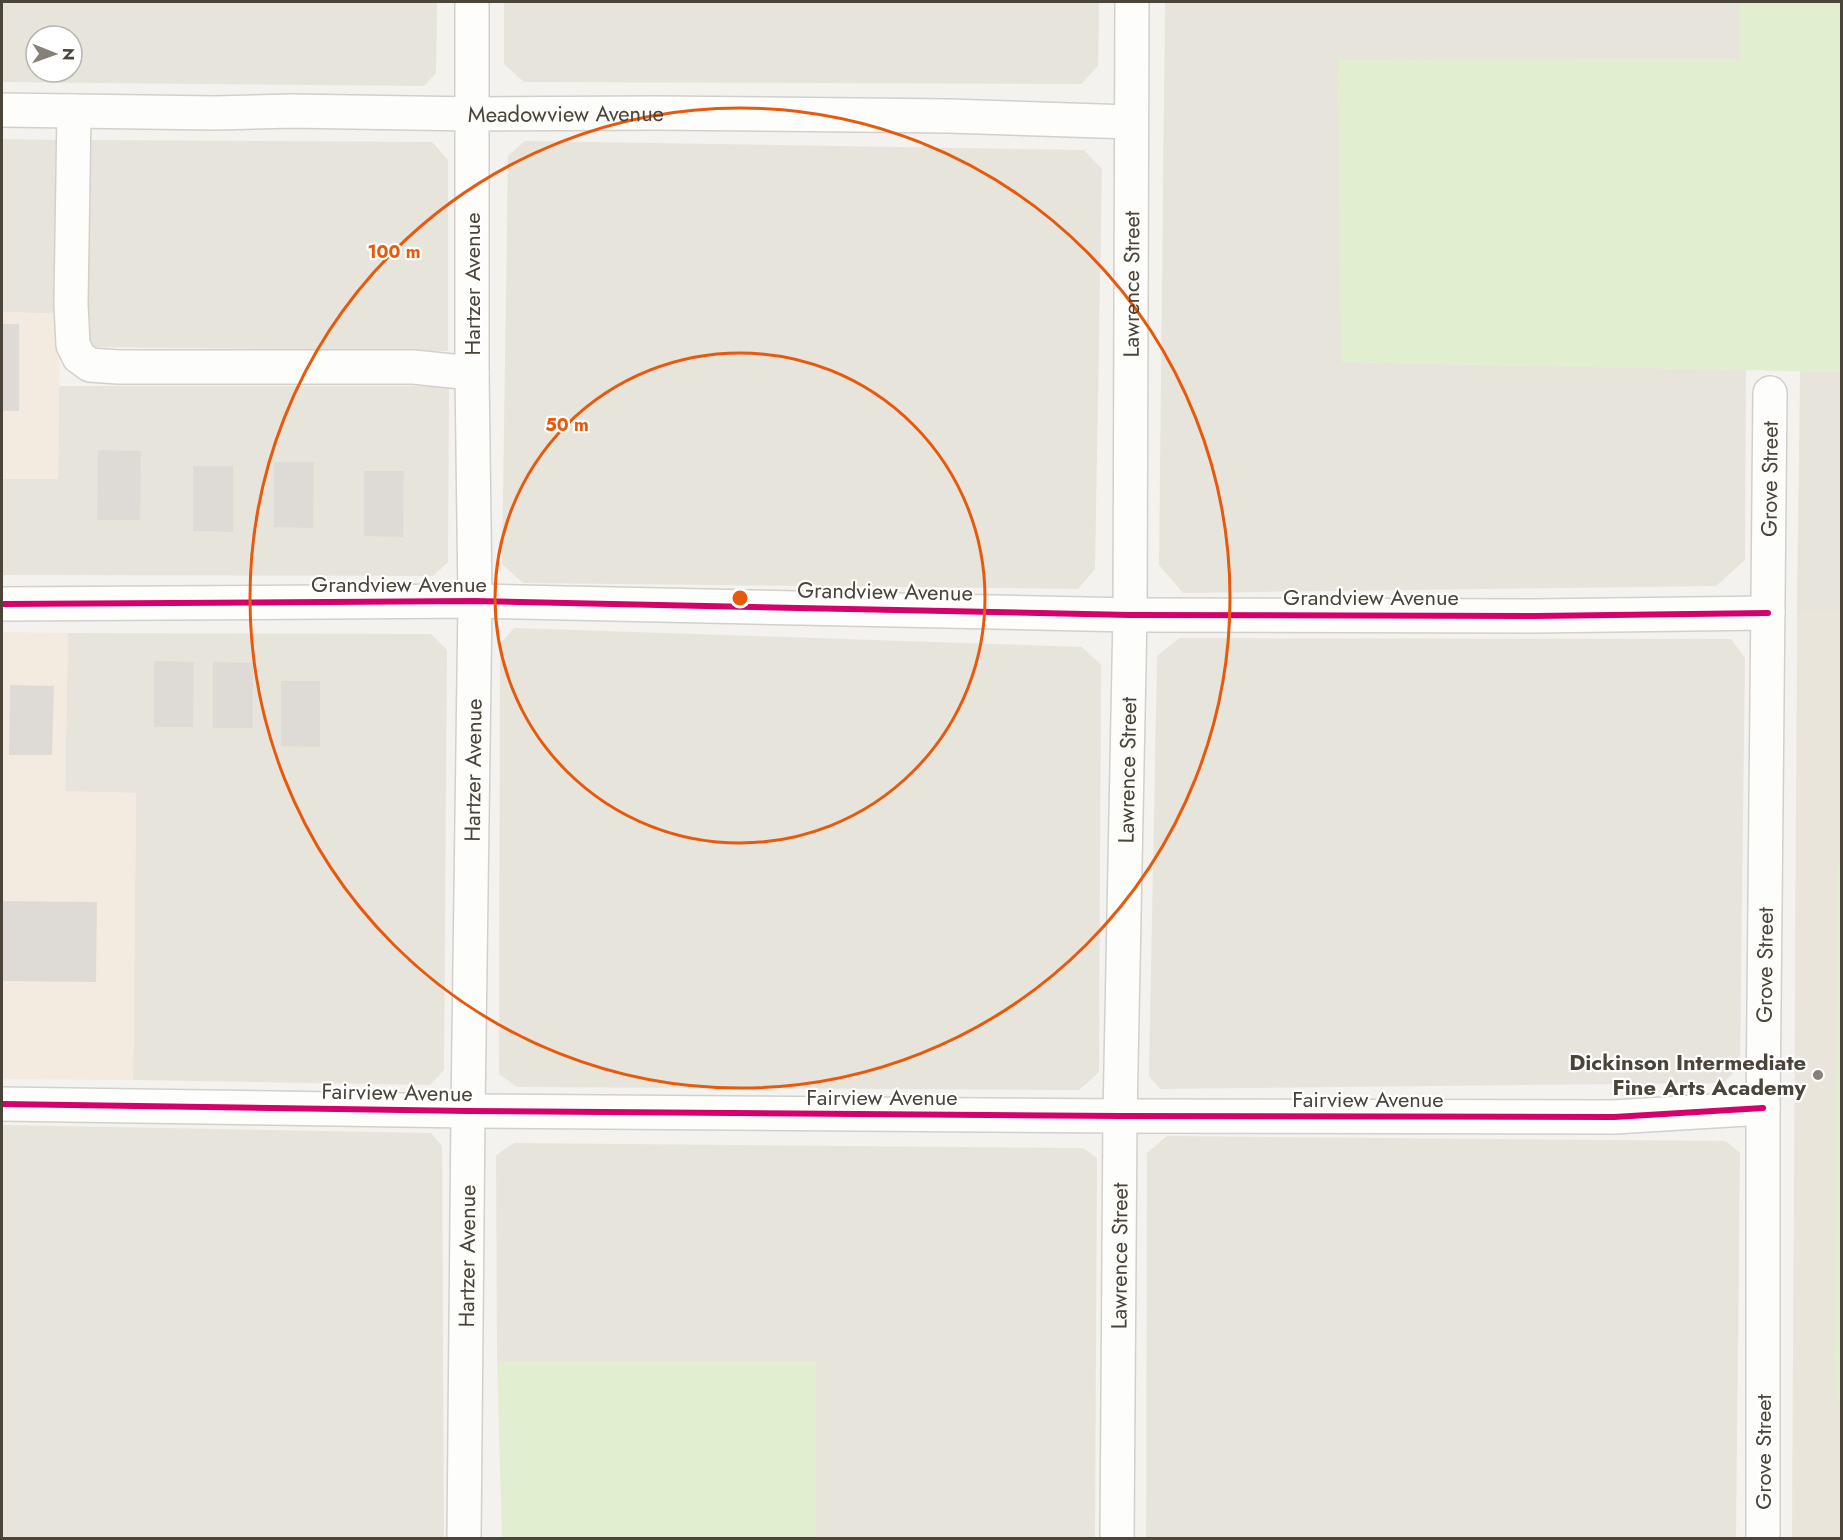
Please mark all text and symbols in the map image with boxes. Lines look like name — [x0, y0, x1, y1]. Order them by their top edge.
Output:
north arrow — [24, 24, 84, 84]
text: N — [57, 48, 80, 61]
street label: Meadowview Avenue — [468, 97, 664, 130]
street label: Lawrence Street — [1115, 210, 1147, 357]
street label: Hartzer Avenue — [456, 213, 488, 355]
text: 100 m — [367, 239, 421, 265]
text: 50 m — [545, 412, 589, 438]
street label: Grove Street — [1753, 420, 1786, 537]
street label: Grandview Avenue — [311, 568, 487, 600]
street label: Grandview Avenue — [797, 573, 973, 609]
street label: Grandview Avenue — [1283, 581, 1459, 613]
centre of rings — [730, 588, 750, 608]
street label: Lawrence Street — [1109, 696, 1144, 844]
street label: Hartzer Avenue — [456, 698, 490, 842]
street label: Grove Street — [1748, 906, 1781, 1023]
place label: Dickinson Intermediate Fine Arts Academy — [1569, 1046, 1807, 1103]
marker: Dickinson Intermediate Fine Arts Academy — [1811, 1068, 1825, 1082]
street label: Fairview Avenue — [321, 1075, 473, 1109]
street label: Fairview Avenue — [806, 1081, 958, 1113]
street label: Fairview Avenue — [1292, 1083, 1444, 1115]
street label: Lawrence Street — [1102, 1182, 1136, 1329]
street label: Hartzer Avenue — [450, 1184, 483, 1328]
street label: Grove Street — [1747, 1393, 1779, 1510]

